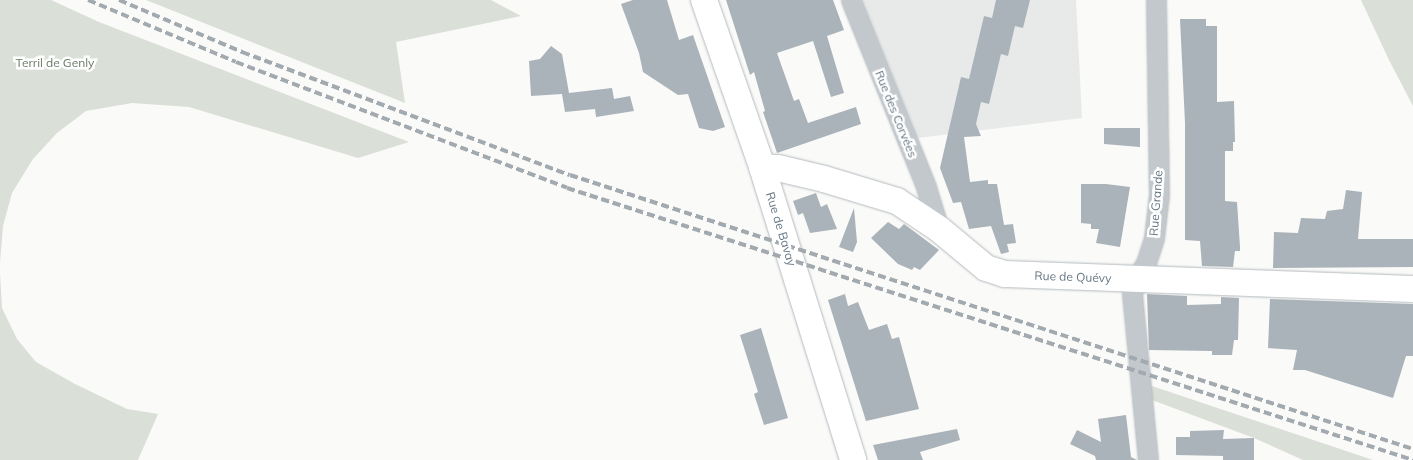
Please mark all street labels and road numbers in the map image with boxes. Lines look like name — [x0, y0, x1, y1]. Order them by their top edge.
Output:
street label: Rue des Corvées — [872, 68, 920, 160]
street label: Rue Grande — [1147, 170, 1165, 236]
street label: Rue de Bavay — [763, 190, 799, 268]
street label: Rue de Quévy — [1034, 268, 1112, 286]

